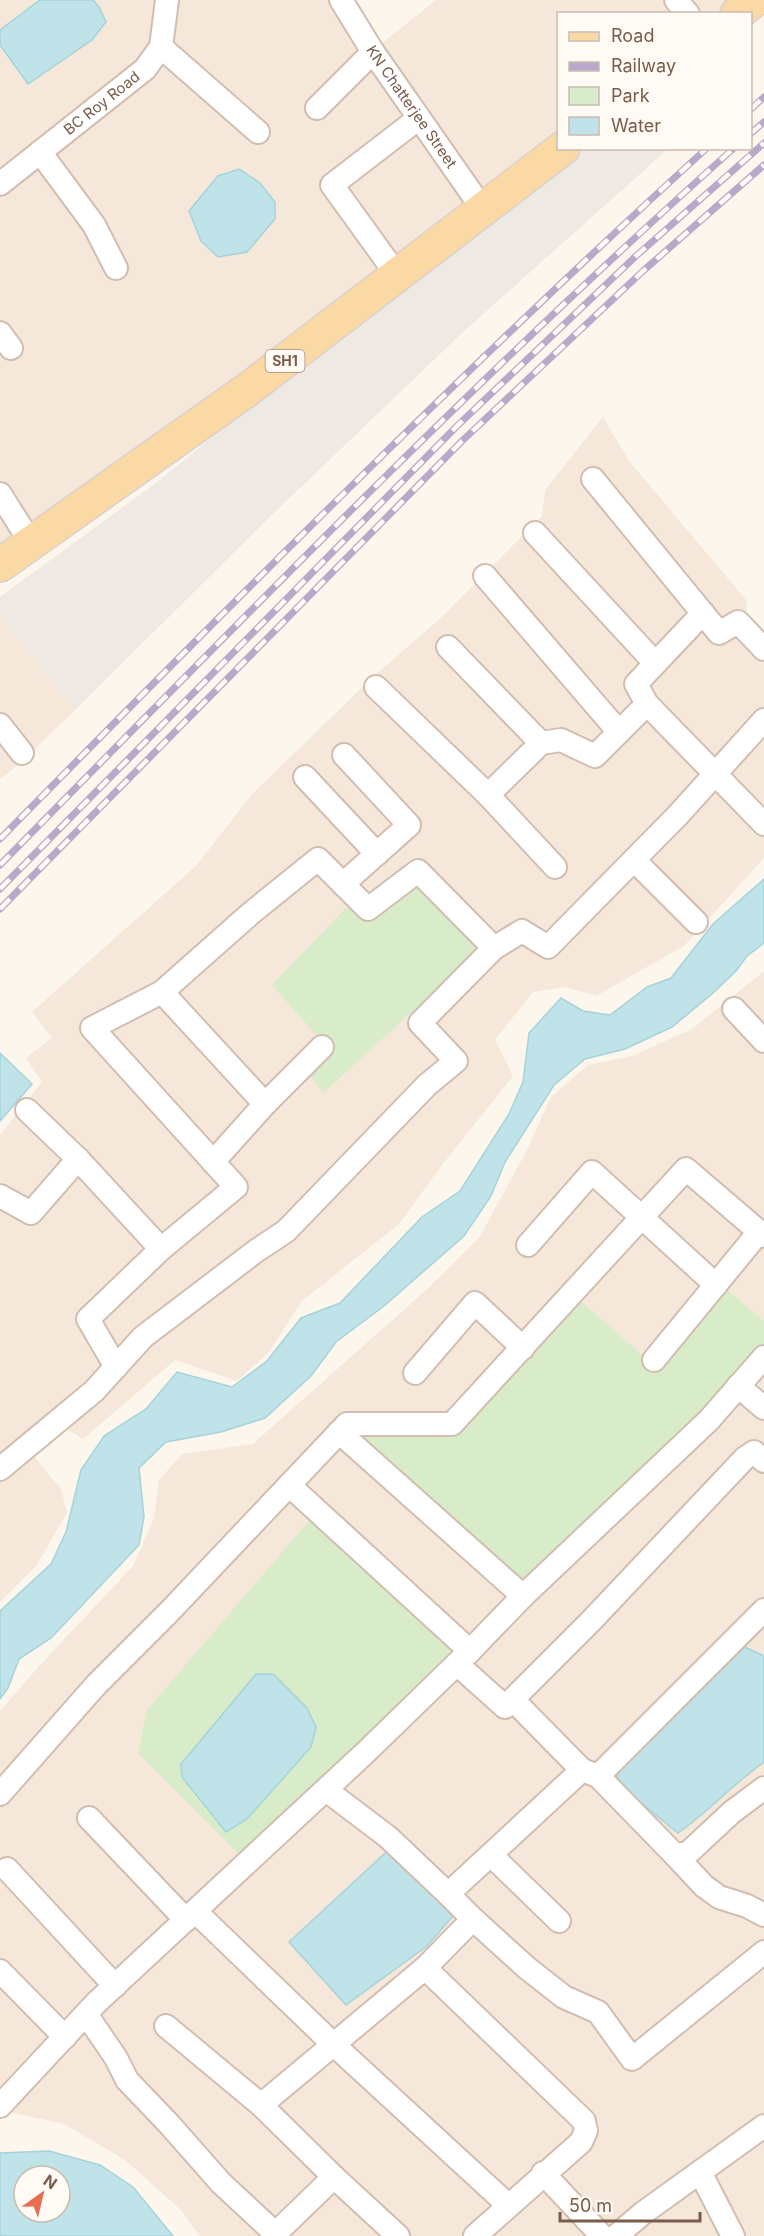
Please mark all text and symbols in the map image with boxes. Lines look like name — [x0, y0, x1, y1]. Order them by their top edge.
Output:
legend — [557, 12, 752, 150]
text: Road — [611, 25, 654, 46]
street label: KN Chatterjee Street — [362, 42, 461, 172]
text: Railway — [611, 55, 676, 76]
street label: BC Roy Road — [60, 67, 143, 139]
text: Park — [611, 85, 650, 106]
text: Water — [611, 115, 661, 136]
road number: SH1 — [266, 350, 304, 372]
north arrow — [12, 2164, 72, 2224]
text: N — [40, 2170, 61, 2193]
scale bar — [560, 2185, 700, 2223]
text: 50 m — [569, 2195, 612, 2216]

